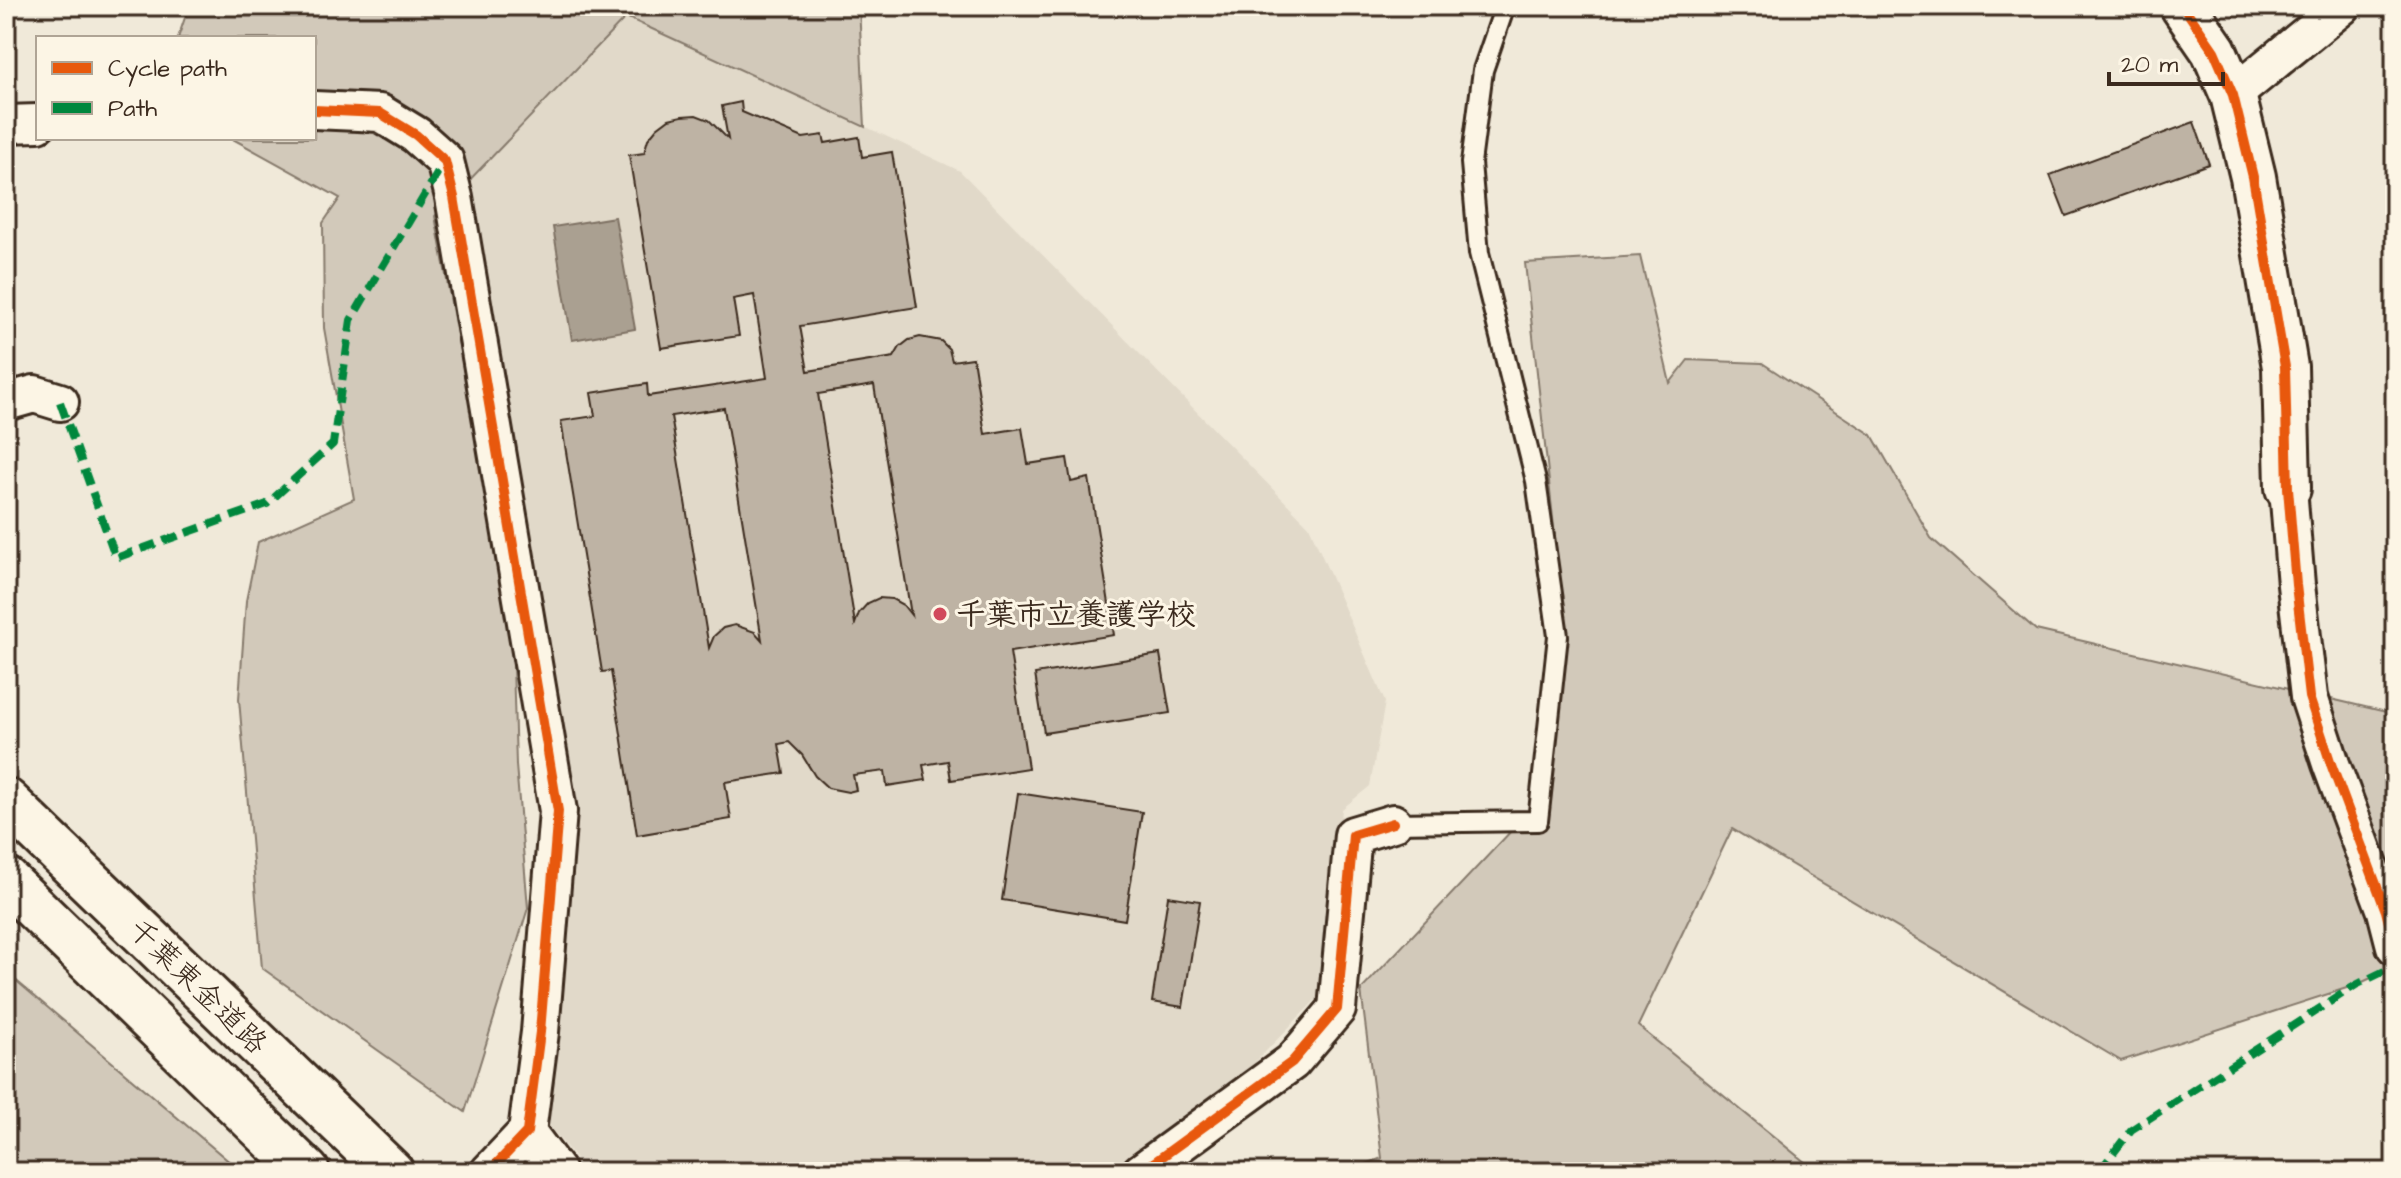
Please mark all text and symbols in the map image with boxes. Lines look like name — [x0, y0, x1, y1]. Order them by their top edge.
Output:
legend — [36, 36, 316, 140]
scale bar — [2109, 36, 2223, 86]
text: 20 m — [2121, 48, 2178, 82]
text: Cycle path — [108, 52, 227, 87]
text: Path — [108, 92, 157, 126]
place label: 千葉市立養護学校 — [956, 594, 1196, 636]
marker: 千葉市立養護学校 — [931, 605, 949, 623]
street label: 千葉東金道路 — [118, 909, 277, 1064]

